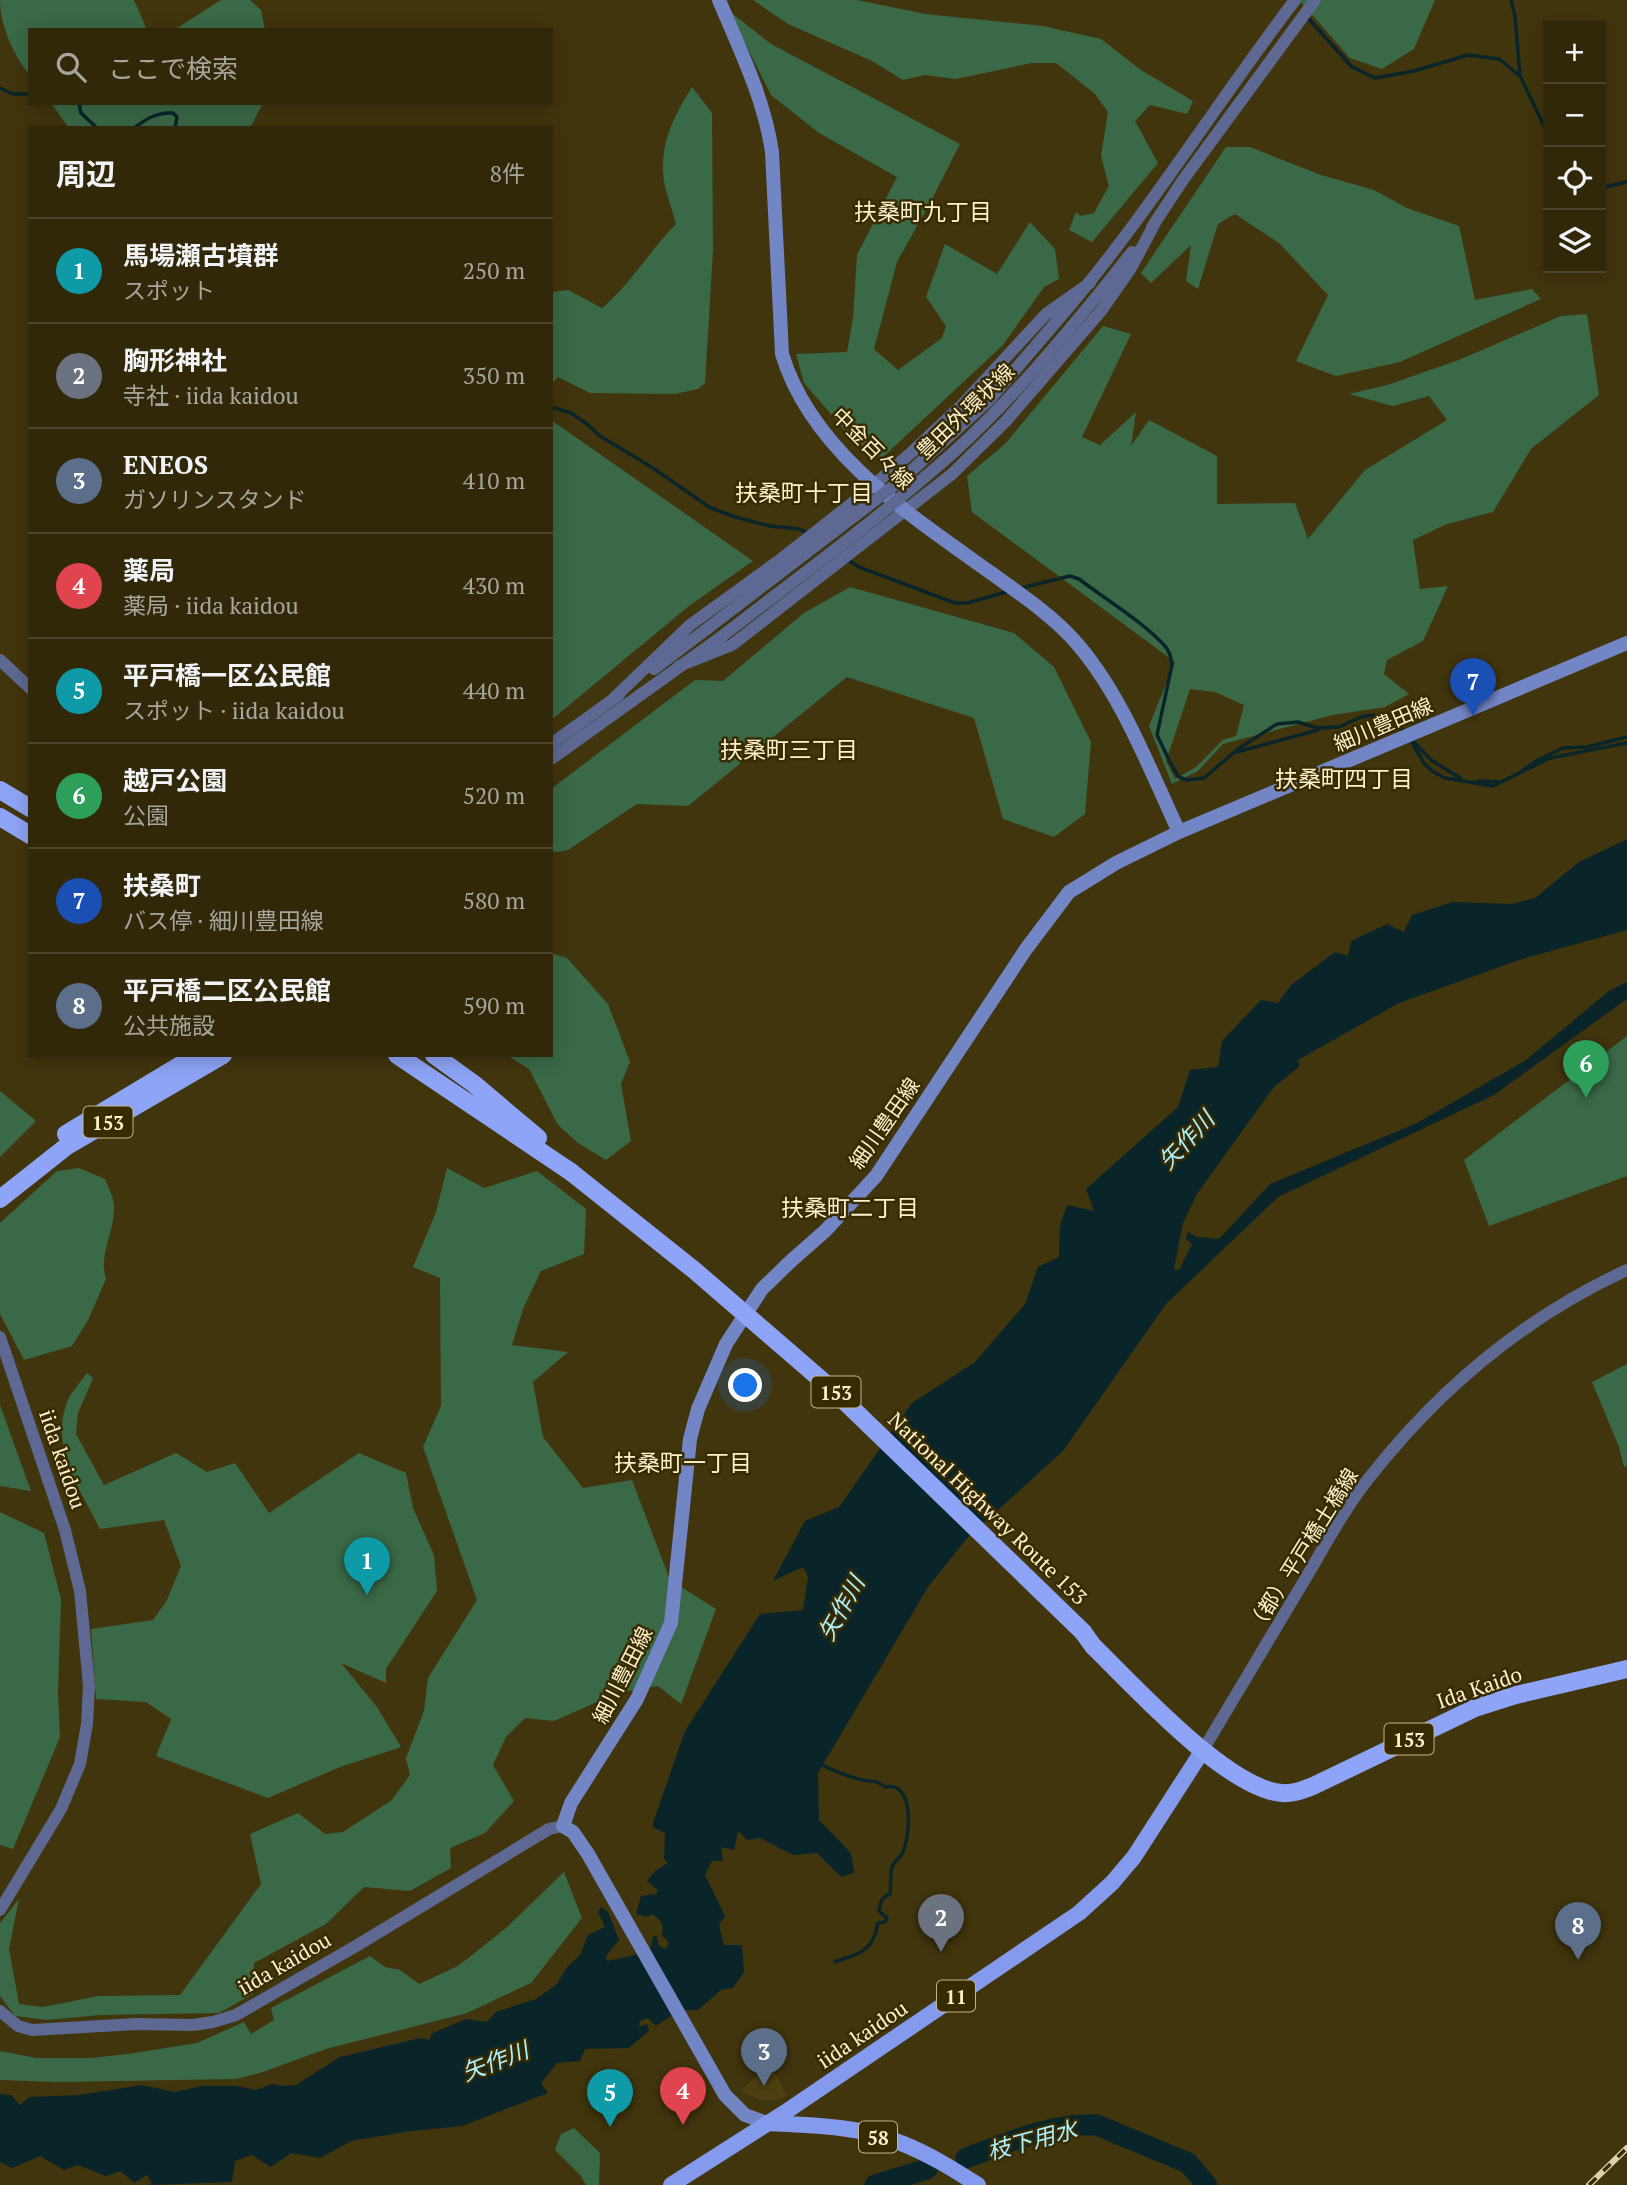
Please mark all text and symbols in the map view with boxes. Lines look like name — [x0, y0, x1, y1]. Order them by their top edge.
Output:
map controls — [1543, 21, 1606, 273]
button: + — [1543, 21, 1606, 84]
search box — [28, 28, 553, 105]
icon: search — [52, 48, 90, 86]
text: ここで検索 — [108, 51, 238, 85]
button: − — [1543, 84, 1606, 147]
button: locate — [1543, 147, 1606, 210]
text: 周辺 — [56, 154, 116, 194]
text: 8件 — [490, 158, 525, 189]
district label: 扶桑町九丁目 — [854, 196, 992, 227]
button: layers — [1543, 210, 1606, 273]
text: 馬場瀬古墳群 — [123, 238, 279, 272]
text: 1 — [73, 255, 86, 286]
text: 250 m — [463, 255, 525, 286]
text: スポット — [123, 275, 215, 306]
text: 胸形神社 — [123, 343, 227, 377]
street label: 豊田外環状線 — [910, 357, 1020, 465]
text: 2 — [73, 360, 86, 391]
text: 350 m — [463, 360, 525, 391]
text: 寺社 · iida kaidou — [123, 380, 299, 411]
street label: 中金百々線 — [826, 401, 920, 495]
text: ENEOS — [123, 447, 208, 481]
text: 3 — [73, 465, 86, 496]
text: 410 m — [463, 465, 525, 496]
district label: 扶桑町十丁目 — [735, 477, 873, 508]
text: ガソリンスタンド — [123, 484, 307, 515]
text: 薬局 — [123, 553, 175, 587]
text: 4 — [73, 570, 86, 601]
text: 430 m — [463, 570, 525, 601]
text: 薬局 · iida kaidou — [123, 590, 299, 621]
text: 平戸橋一区公民館 — [123, 658, 331, 692]
pin: 7 — [1450, 658, 1496, 716]
text: 5 — [73, 675, 86, 706]
text: 440 m — [463, 675, 525, 706]
street label: 細川豊田線 — [1329, 691, 1437, 757]
text: スポット · iida kaidou — [123, 695, 345, 726]
district label: 扶桑町三丁目 — [720, 734, 858, 765]
text: 越戸公園 — [123, 763, 227, 797]
district label: 扶桑町四丁目 — [1275, 763, 1413, 794]
text: 6 — [73, 780, 86, 811]
text: 520 m — [463, 780, 525, 811]
text: 公園 — [123, 800, 169, 831]
text: 扶桑町 — [123, 868, 201, 902]
text: 7 — [73, 885, 86, 916]
text: 580 m — [463, 885, 525, 916]
text: バス停 · 細川豊田線 — [123, 905, 324, 936]
text: 平戸橋二区公民館 — [123, 973, 331, 1007]
text: 8 — [73, 990, 86, 1021]
text: 590 m — [463, 990, 525, 1021]
text: 公共施設 — [123, 1010, 215, 1041]
pin: 6 — [1563, 1040, 1609, 1098]
street label: 細川豊田線 — [842, 1072, 926, 1174]
water label: 矢作川 — [1151, 1102, 1223, 1176]
road number: 153 — [84, 1106, 132, 1138]
district label: 扶桑町二丁目 — [781, 1192, 919, 1223]
your location — [728, 1368, 762, 1402]
road number: 153 — [812, 1376, 860, 1408]
street label: National Highway Route 153 — [882, 1405, 1094, 1611]
street label: iida kaidou — [33, 1406, 93, 1512]
district label: 扶桑町一丁目 — [614, 1447, 752, 1478]
street label: （都）平戸橋土橋線 — [1240, 1462, 1364, 1638]
pin: 1 — [344, 1537, 390, 1595]
water label: 矢作川 — [811, 1568, 873, 1646]
street label: 細川豊田線 — [586, 1622, 658, 1728]
street label: Ida Kaido — [1433, 1659, 1525, 1715]
road number: 153 — [1384, 1723, 1434, 1754]
pin: 2 — [918, 1894, 964, 1952]
pin: 8 — [1555, 1902, 1601, 1960]
street label: iida kaidou — [232, 1925, 336, 2001]
road number: 11 — [937, 1980, 975, 2012]
street label: iida kaidou — [811, 1994, 913, 2074]
pin: 3 — [741, 2028, 787, 2086]
water label: 矢作川 — [457, 2033, 536, 2088]
pin: 4 — [660, 2067, 706, 2125]
pin: 5 — [587, 2069, 633, 2127]
water label: 枝下用水 — [984, 2112, 1083, 2167]
road number: 58 — [859, 2122, 897, 2152]

